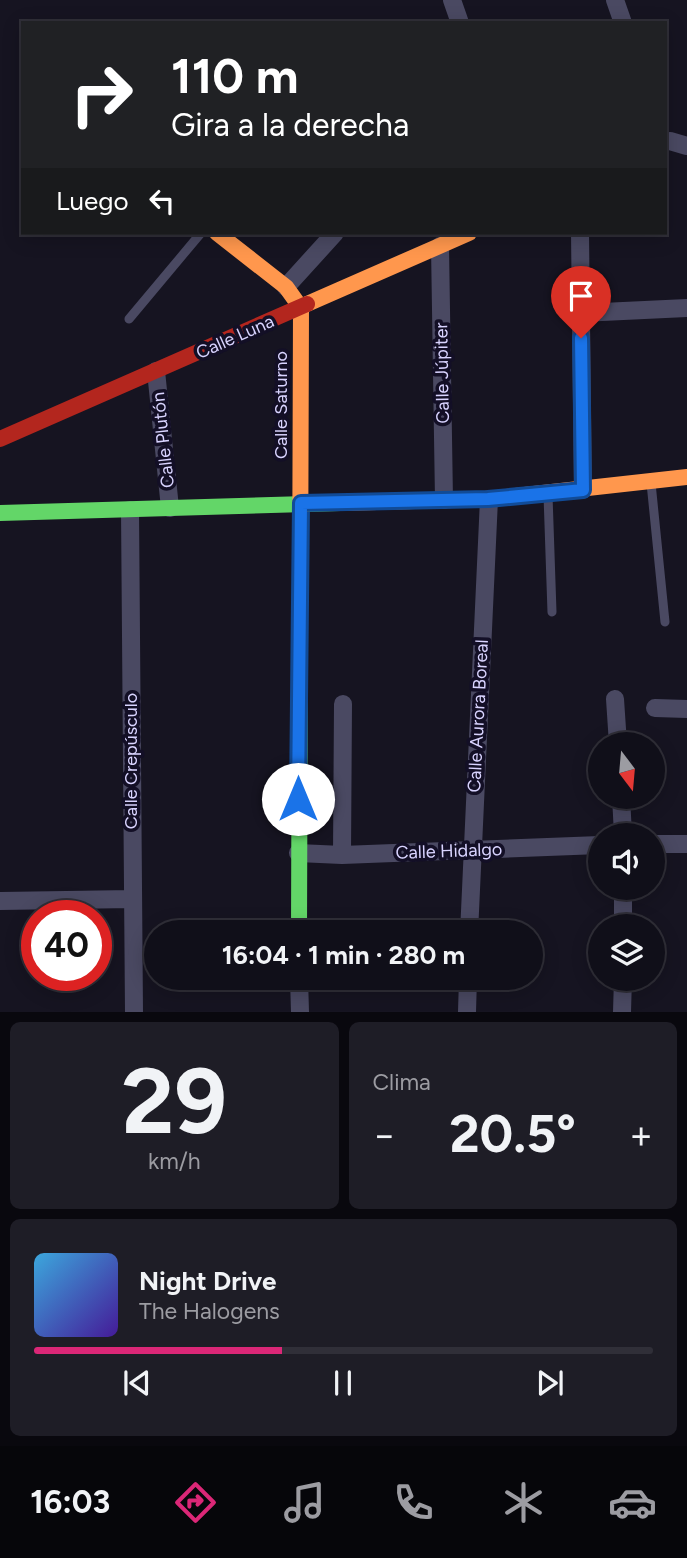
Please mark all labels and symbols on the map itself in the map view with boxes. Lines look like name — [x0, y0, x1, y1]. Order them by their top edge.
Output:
pin — [551, 266, 611, 338]
street label: Calle Luna — [193, 310, 277, 364]
street label: Calle Júpiter — [430, 322, 454, 424]
street label: Calle Saturno — [270, 351, 292, 459]
street label: Calle Plutón — [147, 391, 179, 489]
street label: Calle Aurora Boreal — [463, 639, 493, 793]
street label: Calle Crepúsculo — [120, 693, 142, 829]
north arrow — [588, 732, 665, 808]
position arrow — [261, 762, 335, 836]
street label: Calle Hidalgo — [395, 838, 503, 864]
speed limit sign: 40 — [21, 900, 112, 991]

